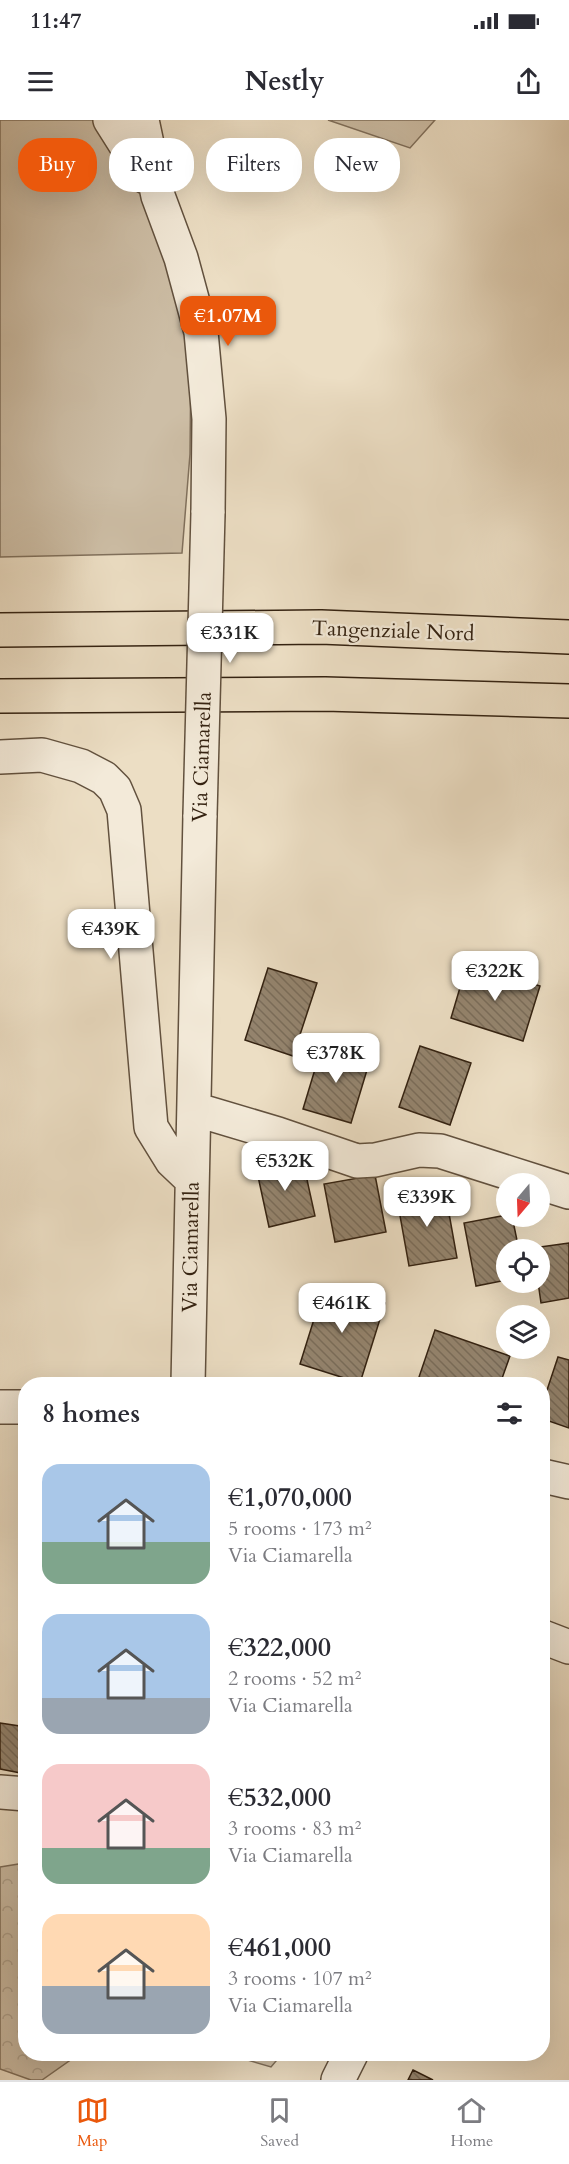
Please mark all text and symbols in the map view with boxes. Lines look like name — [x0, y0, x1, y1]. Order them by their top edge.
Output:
text: 11:47 — [30, 6, 81, 36]
text: Nestly — [245, 63, 324, 100]
icon: menu — [24, 65, 57, 98]
icon: share — [512, 65, 545, 98]
chip: Buy — [18, 138, 97, 192]
chip: Rent — [109, 138, 194, 192]
chip: Filters — [206, 138, 302, 192]
chip: New — [314, 138, 400, 192]
pin: €1.07M — [179, 296, 277, 347]
text: €1.07M — [194, 302, 262, 329]
pin: €331K — [188, 613, 272, 664]
street label: Tangenziale Nord — [311, 614, 475, 648]
text: €331K — [201, 619, 259, 646]
street label: Via Ciamarella — [185, 691, 219, 823]
pin: €439K — [69, 909, 153, 960]
text: €439K — [82, 915, 140, 942]
pin: €322K — [453, 951, 537, 1002]
text: €322K — [466, 957, 524, 984]
pin: €378K — [294, 1033, 378, 1084]
text: €378K — [307, 1039, 365, 1066]
pin: €532K — [243, 1141, 327, 1192]
text: €532K — [256, 1147, 314, 1174]
north arrow — [496, 1173, 550, 1227]
map controls — [496, 1173, 550, 1359]
pin: €339K — [385, 1177, 469, 1228]
street label: Via Ciamarella — [175, 1181, 207, 1313]
text: €339K — [398, 1183, 456, 1210]
button: locate — [496, 1239, 550, 1293]
pin: €461K — [300, 1283, 384, 1334]
text: €461K — [313, 1289, 371, 1316]
button: layers — [496, 1305, 550, 1359]
text: 8 homes — [42, 1396, 140, 1431]
icon: filters — [493, 1397, 526, 1430]
text: €1,070,000 — [228, 1480, 352, 1515]
icon: home — [90, 1488, 162, 1560]
text: 5 rooms · 173 m² — [228, 1515, 372, 1542]
text: Via Ciamarella — [228, 1542, 353, 1569]
text: €322,000 — [228, 1630, 331, 1665]
icon: home — [90, 1638, 162, 1710]
text: 2 rooms · 52 m² — [228, 1665, 361, 1692]
text: Via Ciamarella — [228, 1692, 353, 1719]
text: €532,000 — [228, 1780, 331, 1815]
icon: home — [90, 1788, 162, 1860]
text: 3 rooms · 83 m² — [228, 1815, 361, 1842]
text: Via Ciamarella — [228, 1842, 353, 1869]
text: €461,000 — [228, 1930, 331, 1965]
icon: home — [90, 1938, 162, 2010]
text: 3 rooms · 107 m² — [228, 1965, 372, 1992]
text: Via Ciamarella — [228, 1992, 353, 2019]
tab: Map — [76, 2094, 109, 2152]
tab: Saved — [260, 2094, 299, 2152]
tab: Home — [450, 2094, 493, 2152]

